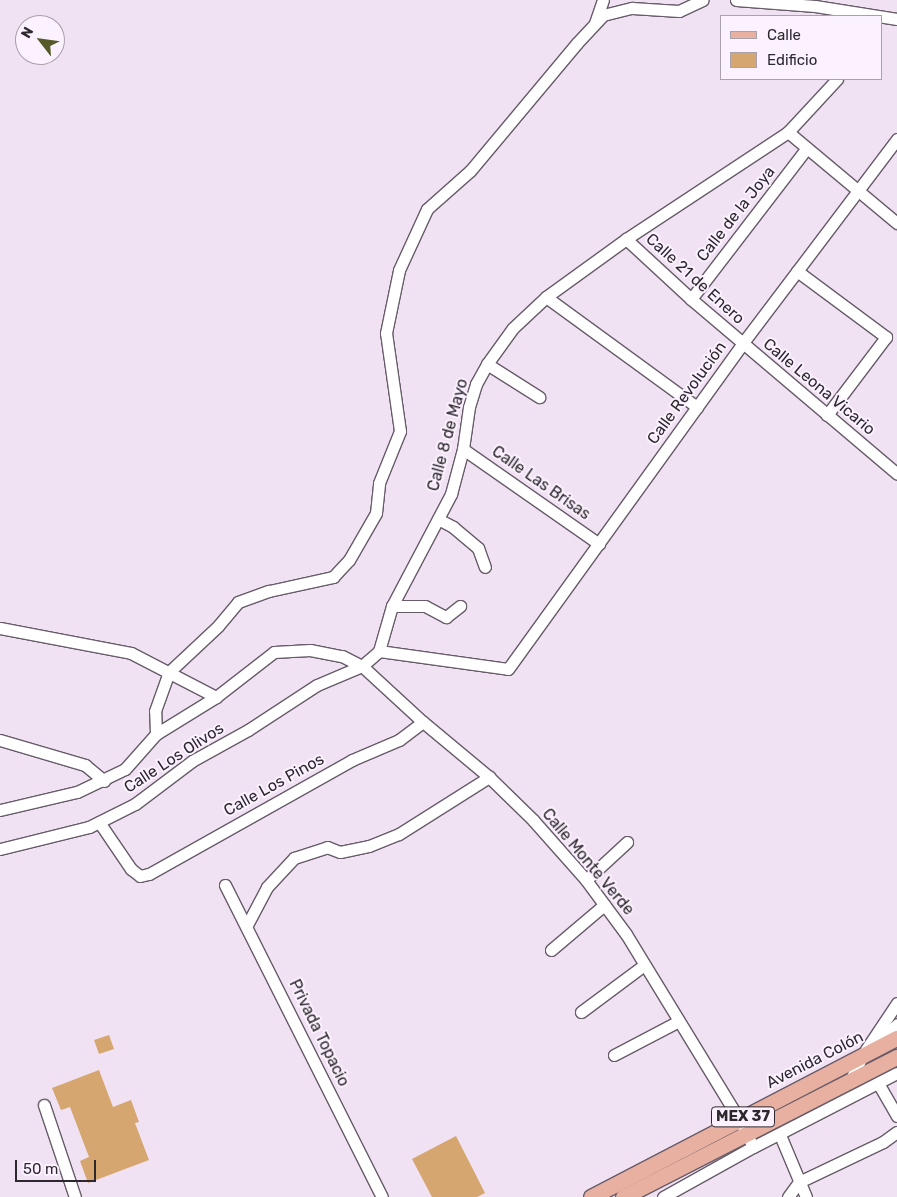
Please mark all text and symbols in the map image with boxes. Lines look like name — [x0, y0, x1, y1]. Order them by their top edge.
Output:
north arrow — [15, 15, 65, 65]
legend — [720, 15, 882, 80]
text: N — [18, 24, 37, 41]
text: Calle — [767, 26, 801, 44]
text: Edificio — [767, 51, 817, 69]
street label: Calle de la Joya — [693, 163, 779, 265]
street label: Calle 21 de Enero — [642, 230, 748, 328]
street label: Calle Leona Vicario — [759, 334, 879, 440]
street label: Calle Revolución — [643, 338, 731, 448]
street label: Calle 8 de Mayo — [424, 377, 472, 493]
street label: Calle Las Brisas — [488, 442, 594, 524]
street label: Calle Los Olivos — [121, 719, 227, 797]
street label: Calle Los Pinos — [221, 750, 327, 820]
street label: Calle Monte Verde — [538, 805, 638, 919]
street label: Privada Topacio — [285, 976, 353, 1090]
street label: Avenida Colón — [763, 1027, 867, 1093]
road number: MEX 37 — [710, 1104, 776, 1130]
scale bar — [18, 1150, 99, 1182]
text: 50 m — [23, 1160, 58, 1178]

